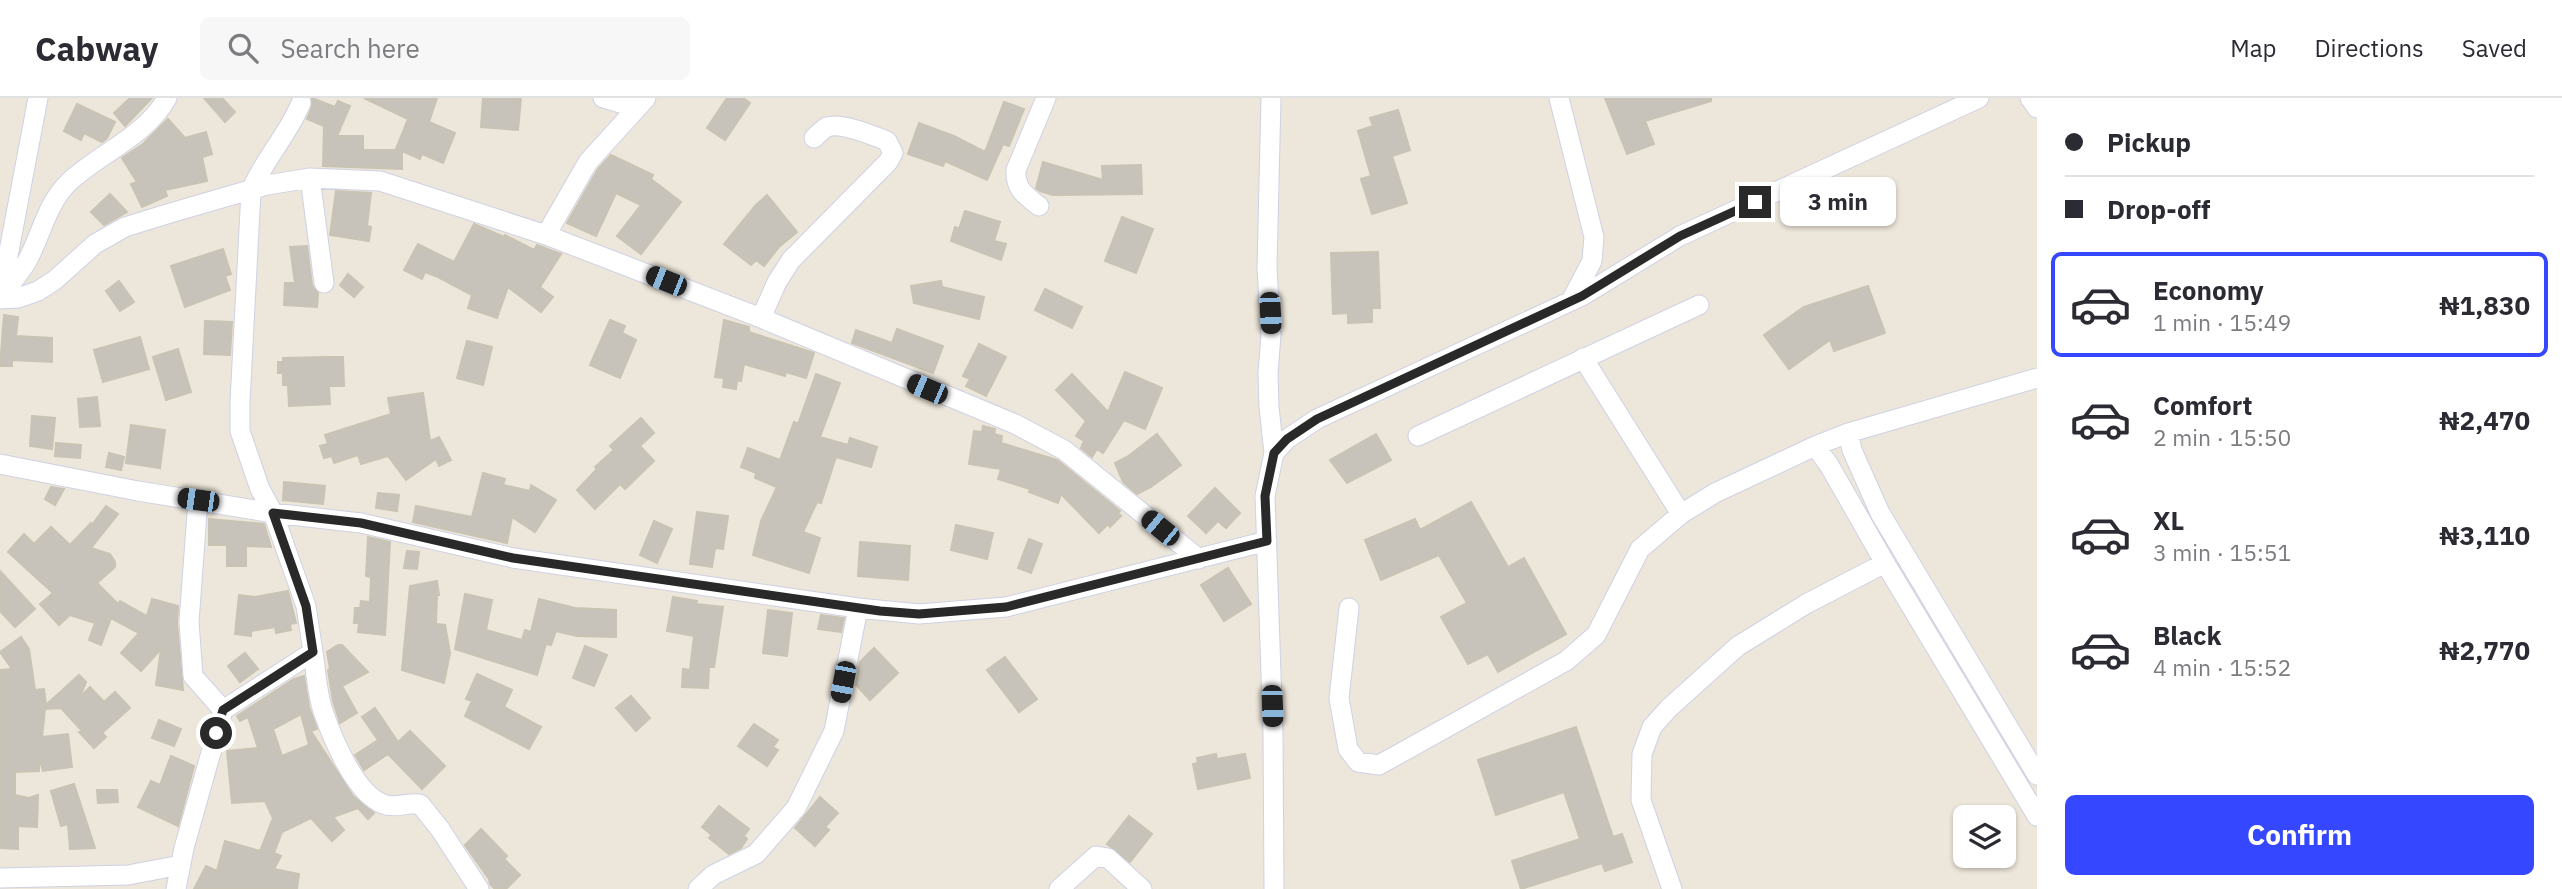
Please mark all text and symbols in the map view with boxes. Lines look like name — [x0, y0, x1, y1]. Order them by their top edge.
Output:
search box — [200, 17, 690, 80]
text: Cabway — [35, 27, 158, 70]
icon: search — [224, 29, 262, 67]
text: Search here — [280, 31, 420, 65]
text: Map — [2230, 32, 2276, 64]
text: Directions — [2314, 32, 2424, 64]
text: Saved — [2462, 32, 2527, 64]
text: Pickup — [2107, 125, 2191, 159]
callout: 3 min — [1780, 178, 1895, 226]
route end — [1739, 186, 1771, 218]
text: 3 min — [1808, 186, 1868, 216]
text: Drop-off — [2107, 192, 2210, 226]
car — [643, 263, 690, 299]
icon: car — [2069, 273, 2132, 336]
text: Economy — [2153, 273, 2264, 307]
text: ₦1,830 — [2439, 288, 2530, 322]
car — [1259, 291, 1282, 335]
text: 1 min · 15:49 — [2153, 307, 2291, 337]
car — [904, 371, 951, 407]
icon: car — [2069, 388, 2132, 451]
text: Comfort — [2153, 388, 2252, 422]
text: ₦2,470 — [2439, 403, 2530, 437]
text: 2 min · 15:50 — [2153, 422, 2291, 452]
car — [176, 487, 221, 513]
icon: car — [2069, 503, 2132, 566]
text: XL — [2153, 503, 2184, 537]
car — [1138, 507, 1183, 549]
text: ₦3,110 — [2439, 518, 2530, 552]
text: 3 min · 15:51 — [2153, 537, 2291, 567]
icon: car — [2069, 618, 2132, 681]
text: Black — [2153, 618, 2221, 652]
text: ₦2,770 — [2439, 633, 2530, 667]
text: 4 min · 15:52 — [2153, 652, 2291, 682]
car — [829, 659, 858, 705]
car — [1261, 685, 1284, 727]
route start — [200, 717, 232, 749]
button: Confirm — [2065, 795, 2534, 875]
map controls — [1953, 805, 2016, 868]
button: layers — [1953, 805, 2016, 868]

